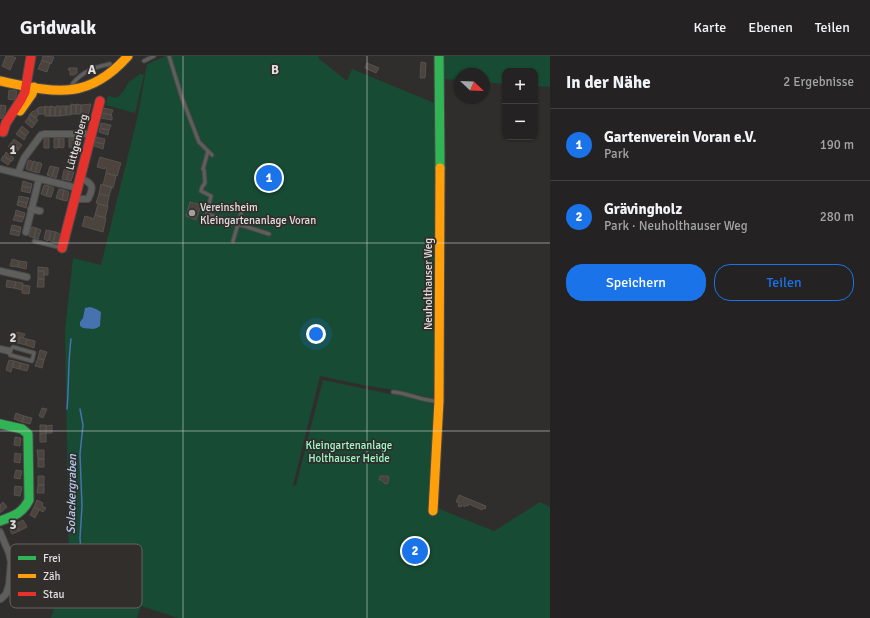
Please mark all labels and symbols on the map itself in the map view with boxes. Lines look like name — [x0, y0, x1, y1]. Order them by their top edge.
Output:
text: A — [88, 62, 97, 78]
text: B — [271, 62, 279, 78]
north arrow — [454, 68, 490, 104]
street label: Lüttgenberg — [63, 112, 91, 171]
text: 1 — [9, 142, 17, 158]
pin: 1 — [256, 163, 282, 193]
place label: Vereinsheim Kleingartenanlage Voran — [200, 201, 316, 227]
marker: Vereinsheim Kleingartenanlage Voran — [187, 208, 197, 218]
street label: Neuholthauser Weg — [422, 238, 435, 330]
your location — [306, 324, 326, 344]
text: 2 — [9, 330, 17, 346]
park label: Kleingartenanlage Holthauser Heide — [306, 439, 392, 465]
water label: Solackergraben — [64, 453, 80, 534]
text: 3 — [9, 517, 17, 533]
pin: 2 — [402, 536, 428, 566]
legend — [10, 544, 142, 608]
text: Frei — [43, 552, 61, 565]
text: Zäh — [43, 570, 61, 583]
text: Stau — [43, 588, 65, 601]

